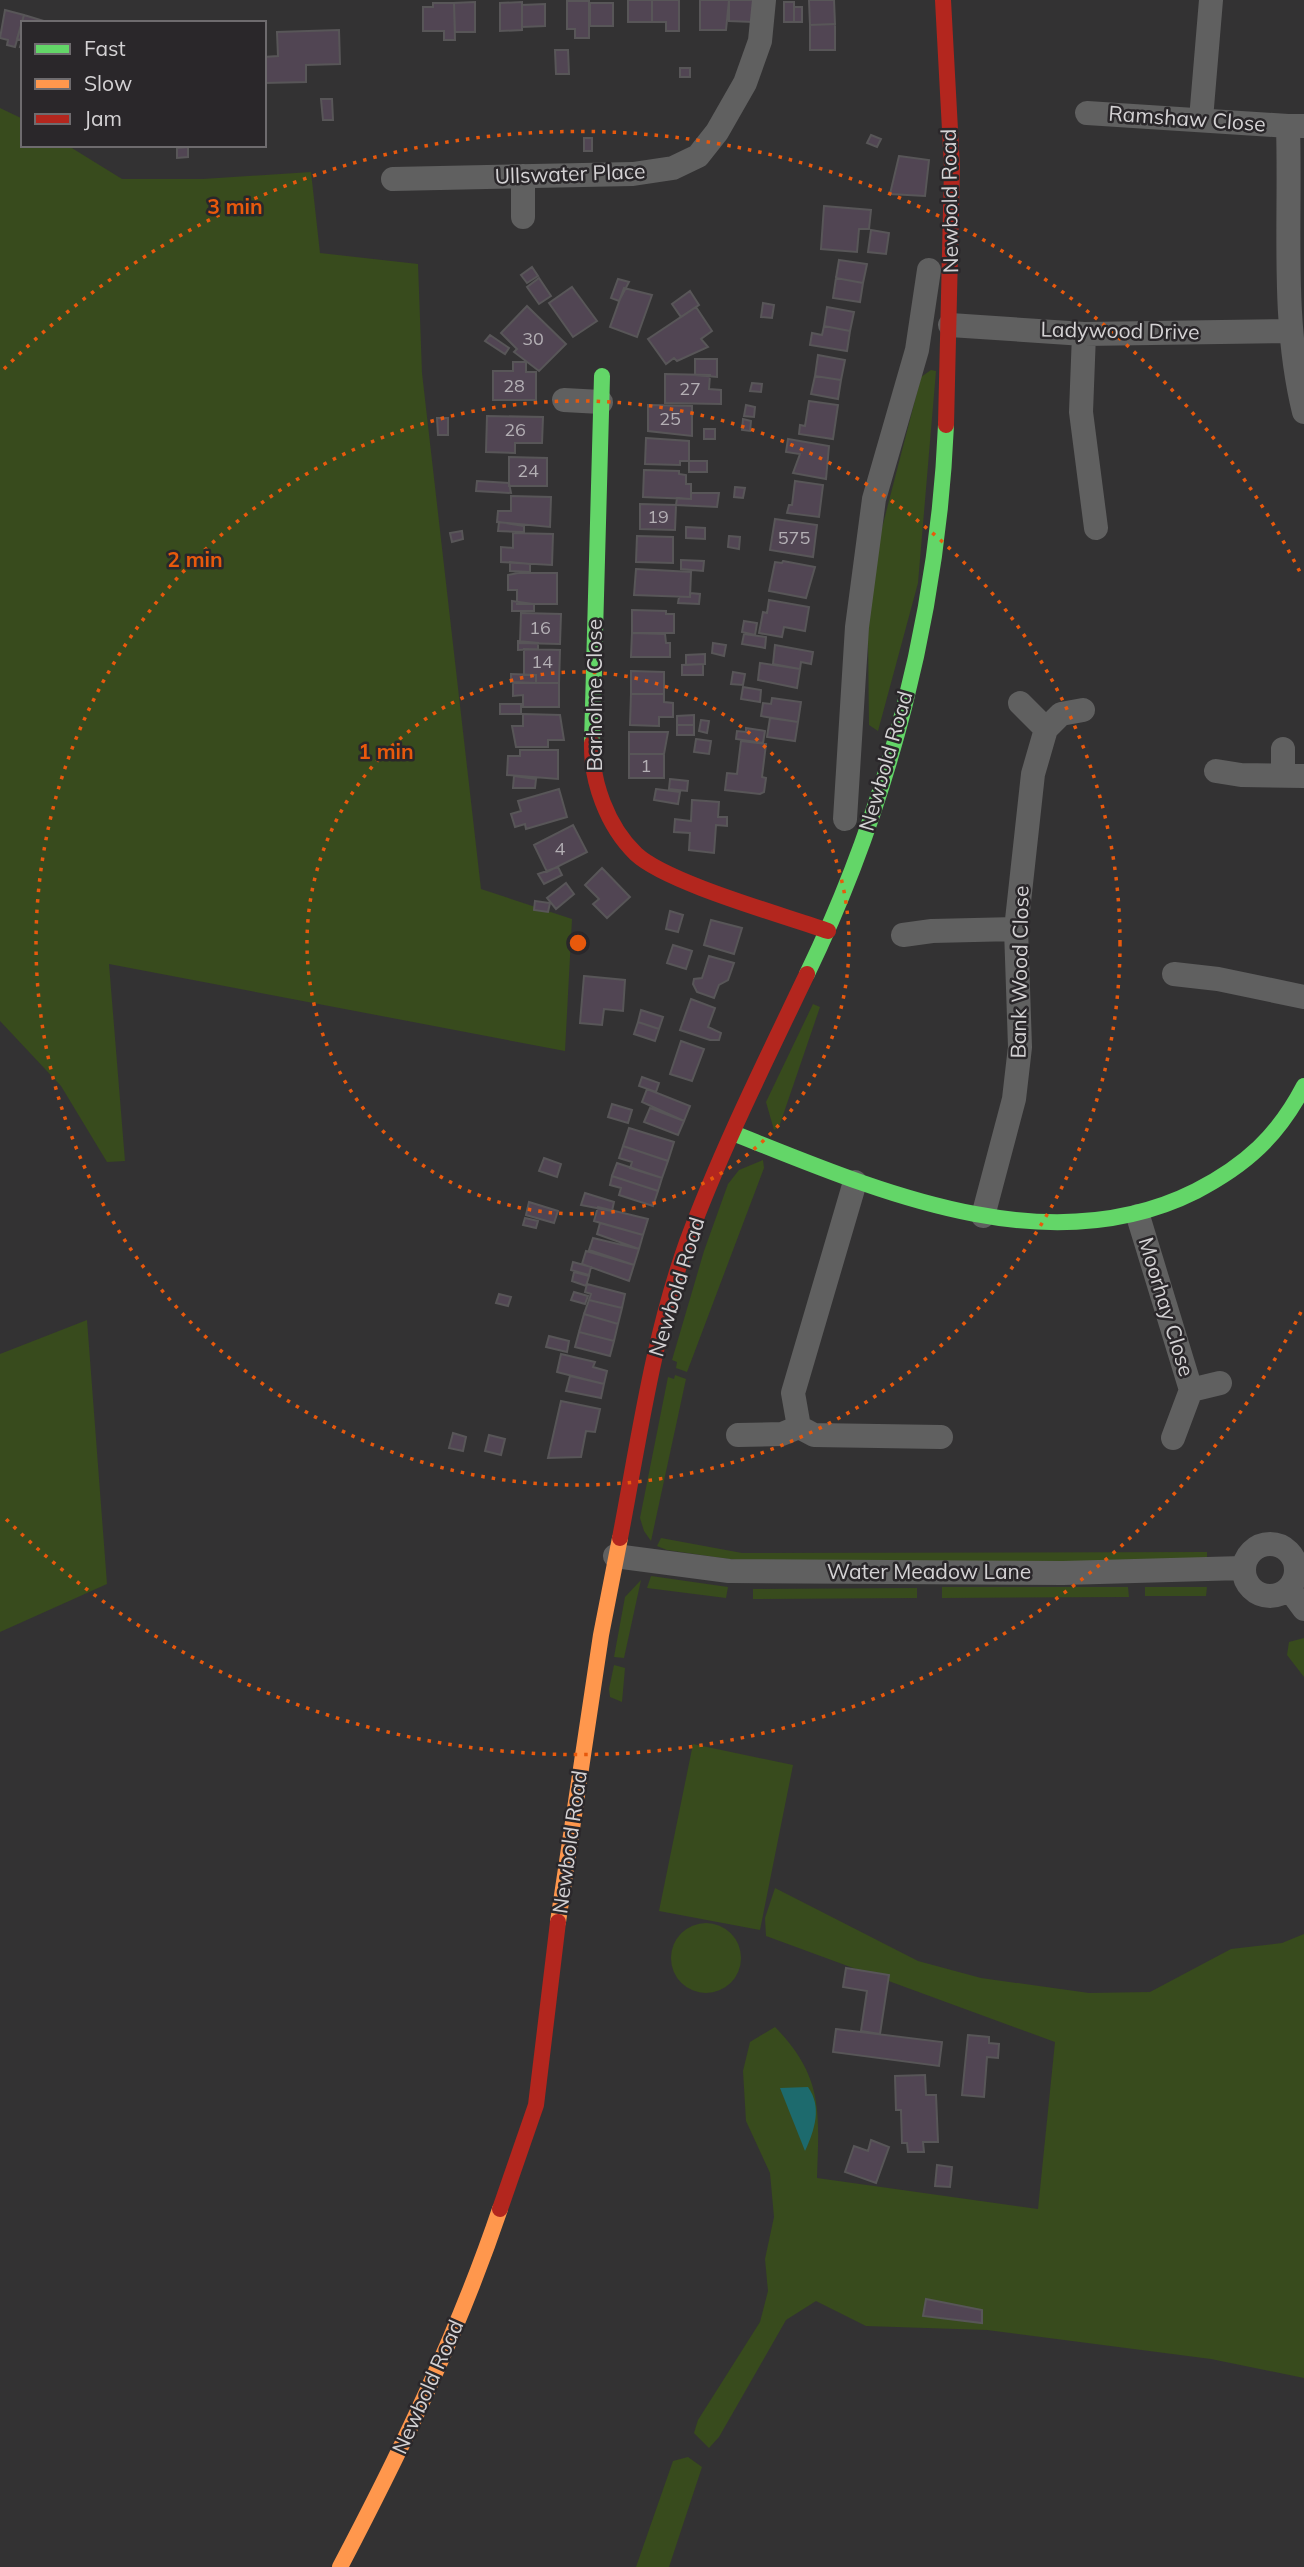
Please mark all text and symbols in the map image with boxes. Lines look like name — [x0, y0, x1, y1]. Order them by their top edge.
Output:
legend — [21, 21, 266, 147]
text: Fast — [84, 35, 126, 61]
text: Slow — [84, 70, 132, 96]
street label: Ramshaw Close — [1108, 100, 1267, 136]
text: Jam — [84, 105, 122, 131]
street label: Newbold Road — [935, 129, 963, 273]
street label: Ullswater Place — [494, 157, 646, 189]
text: 3 min — [207, 193, 263, 219]
street label: Ladywood Drive — [1040, 316, 1200, 344]
house number: 30 — [522, 327, 544, 350]
house number: 28 — [503, 374, 525, 397]
house number: 27 — [679, 377, 701, 400]
house number: 25 — [659, 407, 681, 430]
house number: 26 — [504, 418, 526, 441]
house number: 24 — [517, 459, 539, 482]
house number: 19 — [647, 505, 669, 528]
house number: 575 — [778, 526, 810, 549]
text: 2 min — [167, 546, 223, 572]
house number: 16 — [529, 616, 551, 639]
street label: Barholme Close — [581, 619, 607, 771]
house number: 14 — [531, 650, 553, 673]
street label: Newbold Road — [853, 688, 917, 834]
text: 1 min — [358, 738, 414, 764]
house number: 1 — [641, 754, 651, 777]
house number: 4 — [555, 837, 566, 860]
street label: Bank Wood Close — [1004, 885, 1034, 1059]
centre of rings — [566, 931, 590, 955]
street label: Newbold Road — [643, 1214, 710, 1360]
street label: Moorhay Close — [1133, 1234, 1200, 1379]
street label: Water Meadow Lane — [827, 1558, 1031, 1584]
street label: Newbold Road — [546, 1769, 592, 1915]
street label: Newbold Road — [386, 2315, 468, 2458]

